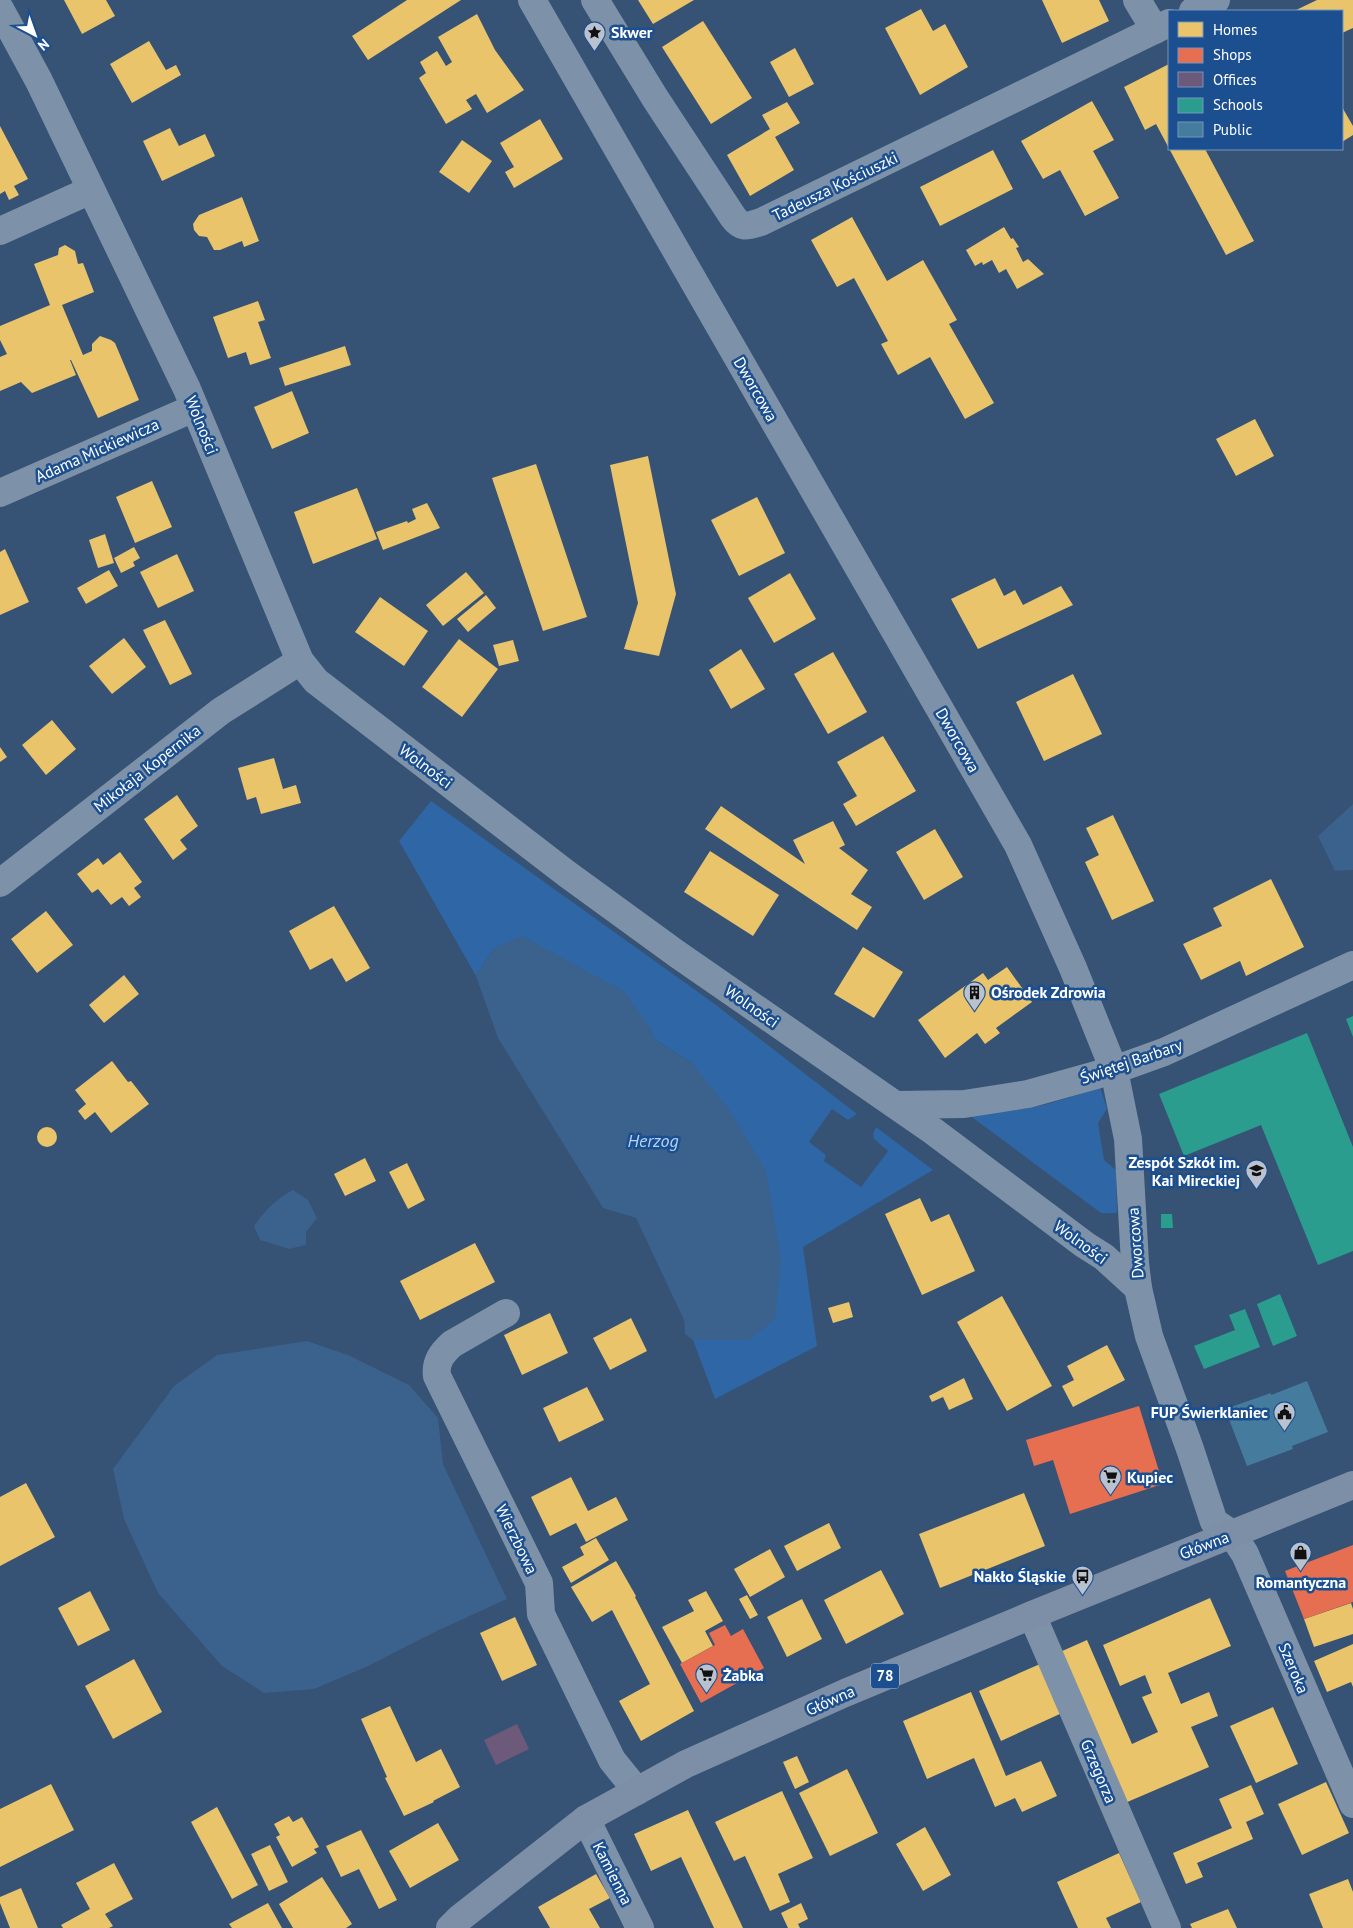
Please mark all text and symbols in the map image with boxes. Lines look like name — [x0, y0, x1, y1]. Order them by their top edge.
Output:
north arrow — [10, 10, 60, 60]
legend — [1168, 10, 1343, 150]
place icon: Skwer — [583, 20, 607, 51]
text: Homes — [1213, 20, 1257, 39]
place label: Skwer — [611, 22, 653, 42]
text: N — [34, 35, 53, 55]
text: Shops — [1213, 45, 1252, 64]
text: Offices — [1213, 70, 1257, 89]
text: Schools — [1213, 95, 1263, 114]
text: Public — [1213, 120, 1252, 139]
street label: Tadeusza Kościuszki — [769, 147, 901, 225]
street label: Dworcowa — [730, 353, 782, 425]
street label: Wolności — [181, 393, 223, 457]
street label: Adama Mickiewicza — [32, 414, 162, 486]
street label: Dworcowa — [932, 704, 984, 776]
street label: Mikołaja Kopernika — [89, 720, 205, 816]
street label: Wolności — [395, 740, 457, 792]
street label: Wolności — [721, 980, 783, 1032]
building icon: Ośrodek Zdrowia — [963, 980, 987, 1011]
place label: Ośrodek Zdrowia — [991, 982, 1106, 1002]
street label: Świętej Barbary — [1077, 1034, 1185, 1088]
water label: Herzog — [627, 1129, 679, 1152]
place label: Zespół Szkół im. Kai Mireckiej — [1128, 1152, 1240, 1190]
school or university icon: Zespół Szkół im. Kai Mireckiej — [1244, 1159, 1268, 1190]
street label: Dworcowa — [1123, 1207, 1147, 1279]
street label: Wolności — [1050, 1216, 1112, 1268]
public building icon: FUP Świerklaniec — [1272, 1400, 1296, 1431]
place label: FUP Świerklaniec — [1151, 1402, 1268, 1422]
supermarket icon: Kupiec — [1099, 1465, 1123, 1496]
place label: Kupiec — [1127, 1467, 1173, 1487]
street label: Wierzbowa — [492, 1501, 542, 1577]
street label: Główna — [1176, 1526, 1232, 1564]
shop icon: Romantyczna — [1289, 1541, 1313, 1572]
bus stop icon: Nakło Śląskie — [1070, 1564, 1094, 1595]
place label: Nakło Śląskie — [974, 1566, 1066, 1586]
place label: Romantyczna — [1256, 1572, 1346, 1592]
street label: Szeroka — [1274, 1640, 1314, 1696]
supermarket icon: Żabka — [695, 1663, 719, 1694]
road number: 78 — [871, 1664, 899, 1688]
place label: Żabka — [723, 1665, 764, 1685]
street label: Główna — [802, 1680, 858, 1720]
street label: Grzegorza — [1077, 1736, 1121, 1806]
street label: Kamienna — [589, 1838, 637, 1908]

